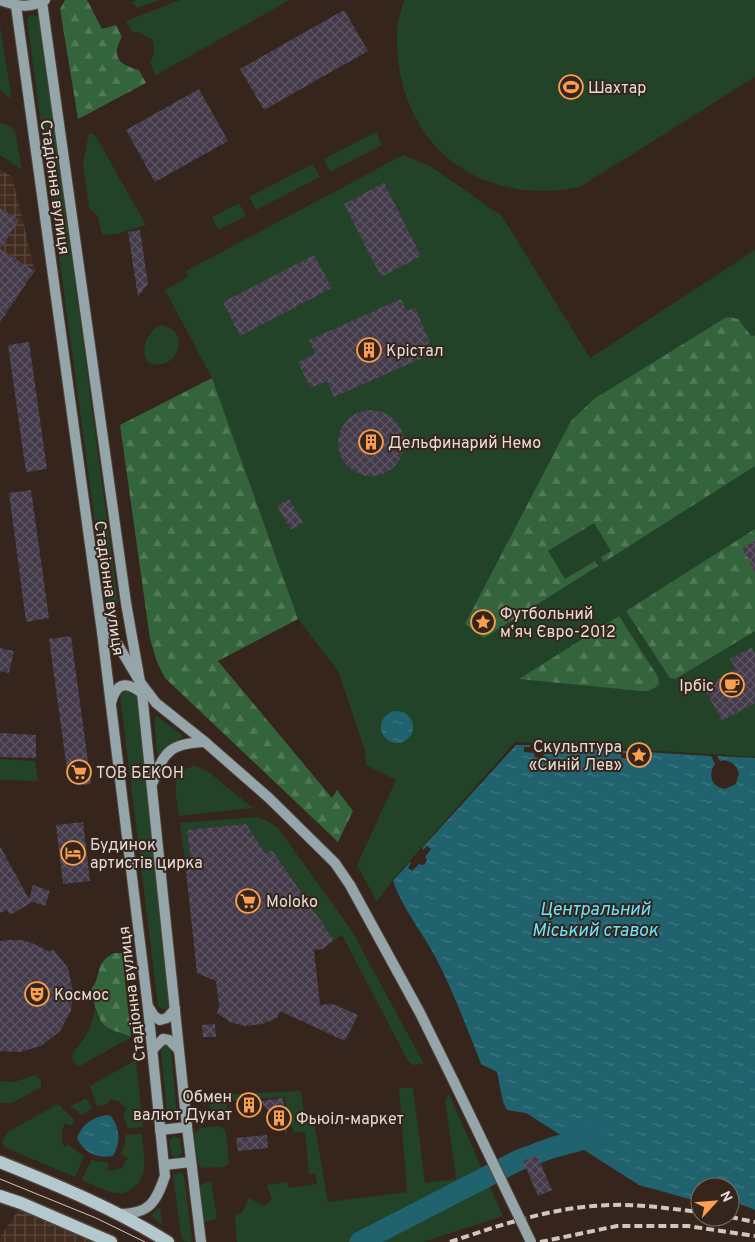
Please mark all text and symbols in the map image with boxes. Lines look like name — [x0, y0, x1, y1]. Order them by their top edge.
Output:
sports icon: Шахтар — [558, 74, 584, 100]
place label: Шахтар — [588, 79, 646, 99]
street label: Стадіонна вулиця — [35, 118, 73, 256]
building icon: Крістал — [356, 337, 382, 363]
place label: Крістал — [386, 342, 444, 362]
building icon: Дельфинарий Немо — [358, 429, 384, 455]
place label: Дельфинарий Немо — [388, 434, 541, 454]
street label: Стадіонна вулиця — [89, 519, 127, 657]
place label: Футбольний мʼяч Євро-2012 — [500, 605, 616, 643]
place icon: Футбольний мʼяч Євро-2012 — [470, 609, 496, 635]
cafe icon: Ірбіс — [719, 672, 745, 698]
place label: Ірбіс — [679, 677, 714, 697]
place label: Скульптура «Синій Лев» — [529, 738, 622, 776]
place icon: Скульптура «Синій Лев» — [626, 742, 652, 768]
supermarket icon: ТОВ БЕКОН — [66, 759, 92, 785]
place label: ТОВ БЕКОН — [96, 764, 184, 784]
place label: Будинок артистів цирка — [90, 836, 203, 874]
hotel icon: Будинок артистів цирка — [60, 840, 86, 866]
supermarket icon: Moloko — [235, 888, 261, 914]
place label: Moloko — [266, 893, 318, 913]
water label: Центральний Міський ставок — [532, 899, 659, 943]
street label: Стадіонна вулиця — [115, 925, 151, 1063]
theatre icon: Космос — [24, 981, 50, 1007]
place label: Космос — [54, 986, 109, 1006]
place label: Обмен валют Дукат — [133, 1088, 232, 1126]
building icon: Обмен валют Дукат — [236, 1092, 262, 1118]
building icon: Фьюіл-маркет — [266, 1105, 292, 1131]
place label: Фьюіл-маркет — [296, 1110, 404, 1130]
north arrow — [690, 1177, 740, 1227]
text: N — [715, 1189, 735, 1205]

